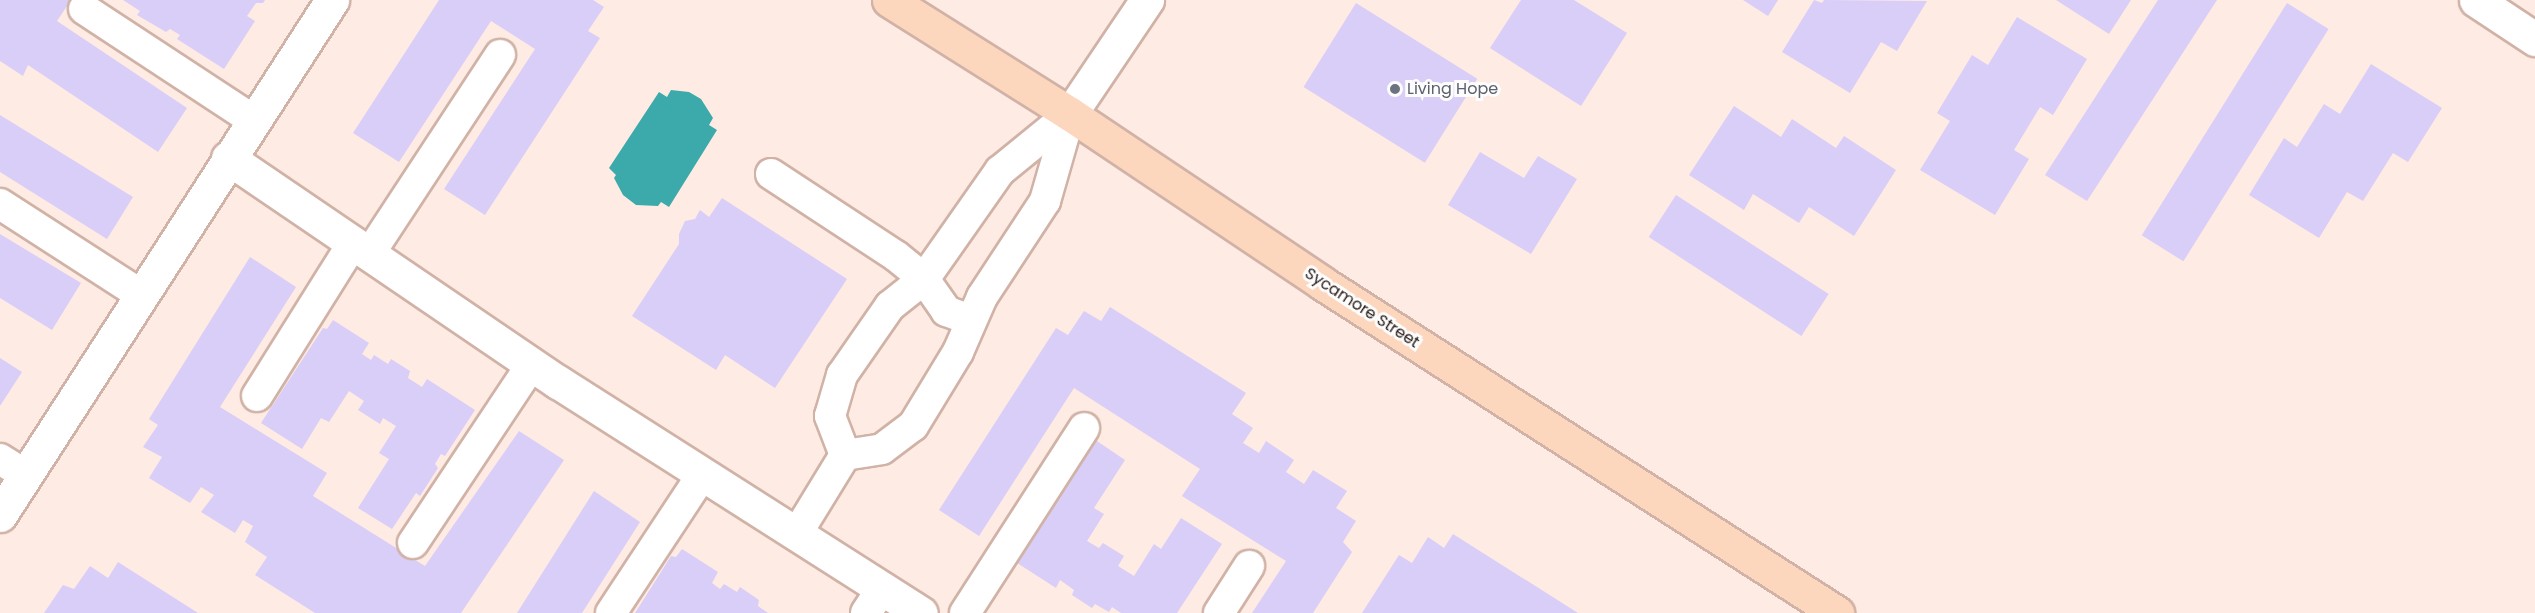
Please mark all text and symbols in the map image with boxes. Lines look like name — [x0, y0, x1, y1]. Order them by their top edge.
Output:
place label: Living Hope — [1407, 79, 1498, 99]
marker: Living Hope — [1388, 82, 1402, 96]
street label: Sycamore Street — [1301, 264, 1423, 352]

